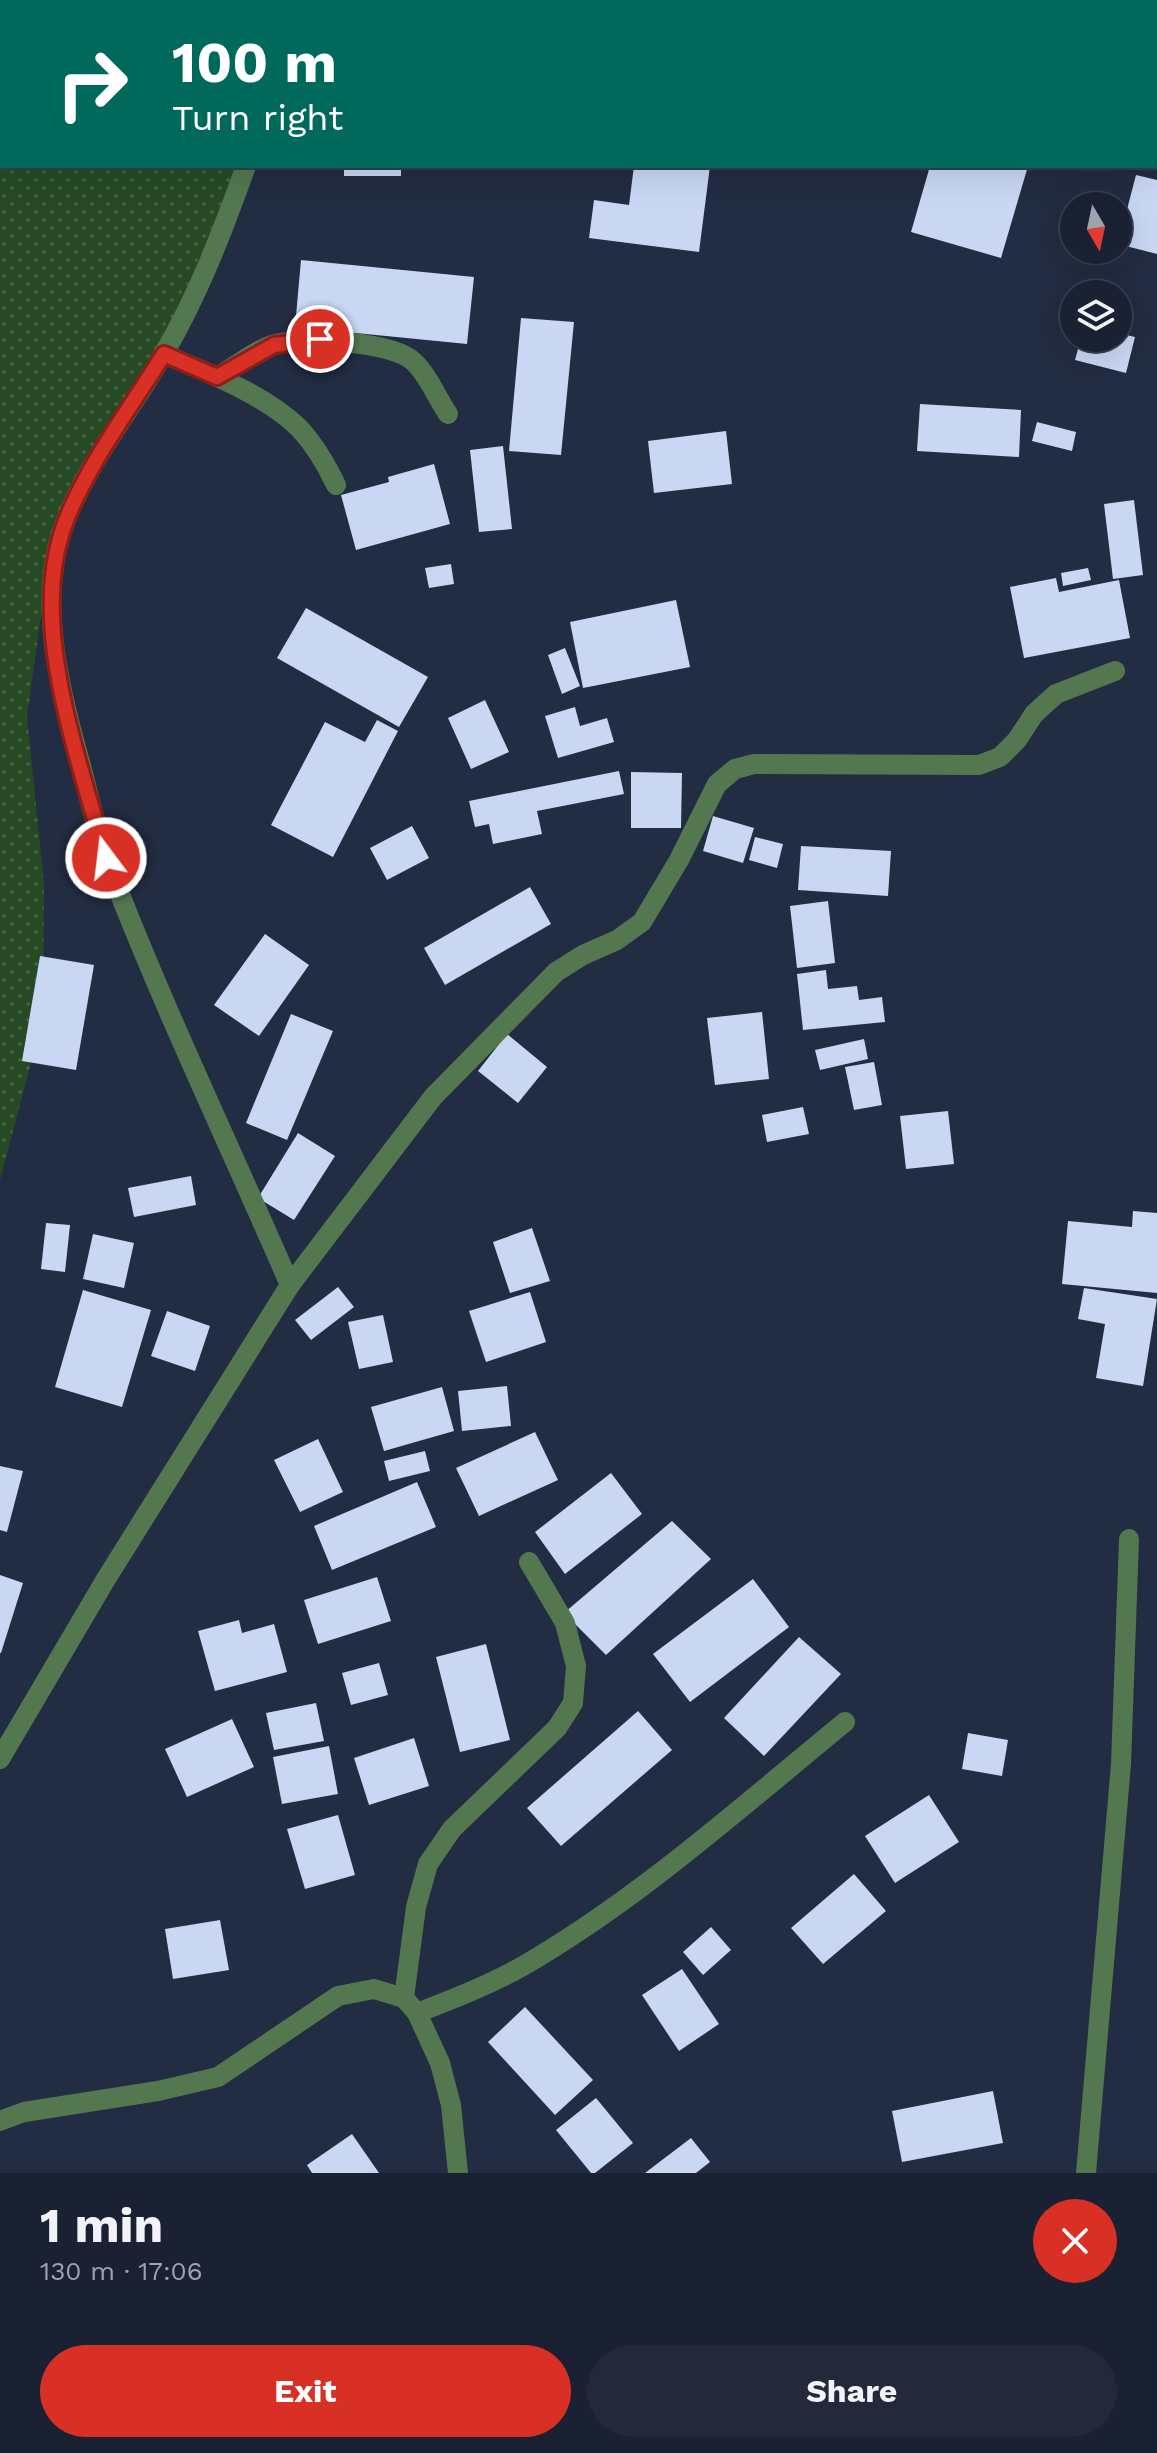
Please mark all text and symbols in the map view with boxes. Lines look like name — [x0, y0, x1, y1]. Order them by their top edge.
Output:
text: 100 m — [172, 30, 337, 96]
icon: right — [40, 32, 144, 136]
text: Turn right — [172, 97, 343, 139]
north arrow — [1060, 192, 1132, 264]
map controls — [1060, 192, 1132, 352]
button: layers — [1060, 280, 1132, 352]
pin — [286, 305, 354, 373]
icon: arrive — [298, 317, 342, 361]
position arrow — [64, 816, 148, 900]
text: 1 min — [40, 2197, 163, 2254]
button: close — [1033, 2199, 1117, 2283]
text: 130 m · 17:06 — [40, 2256, 203, 2286]
button: Exit — [40, 2345, 571, 2437]
button: Share — [587, 2345, 1117, 2437]

